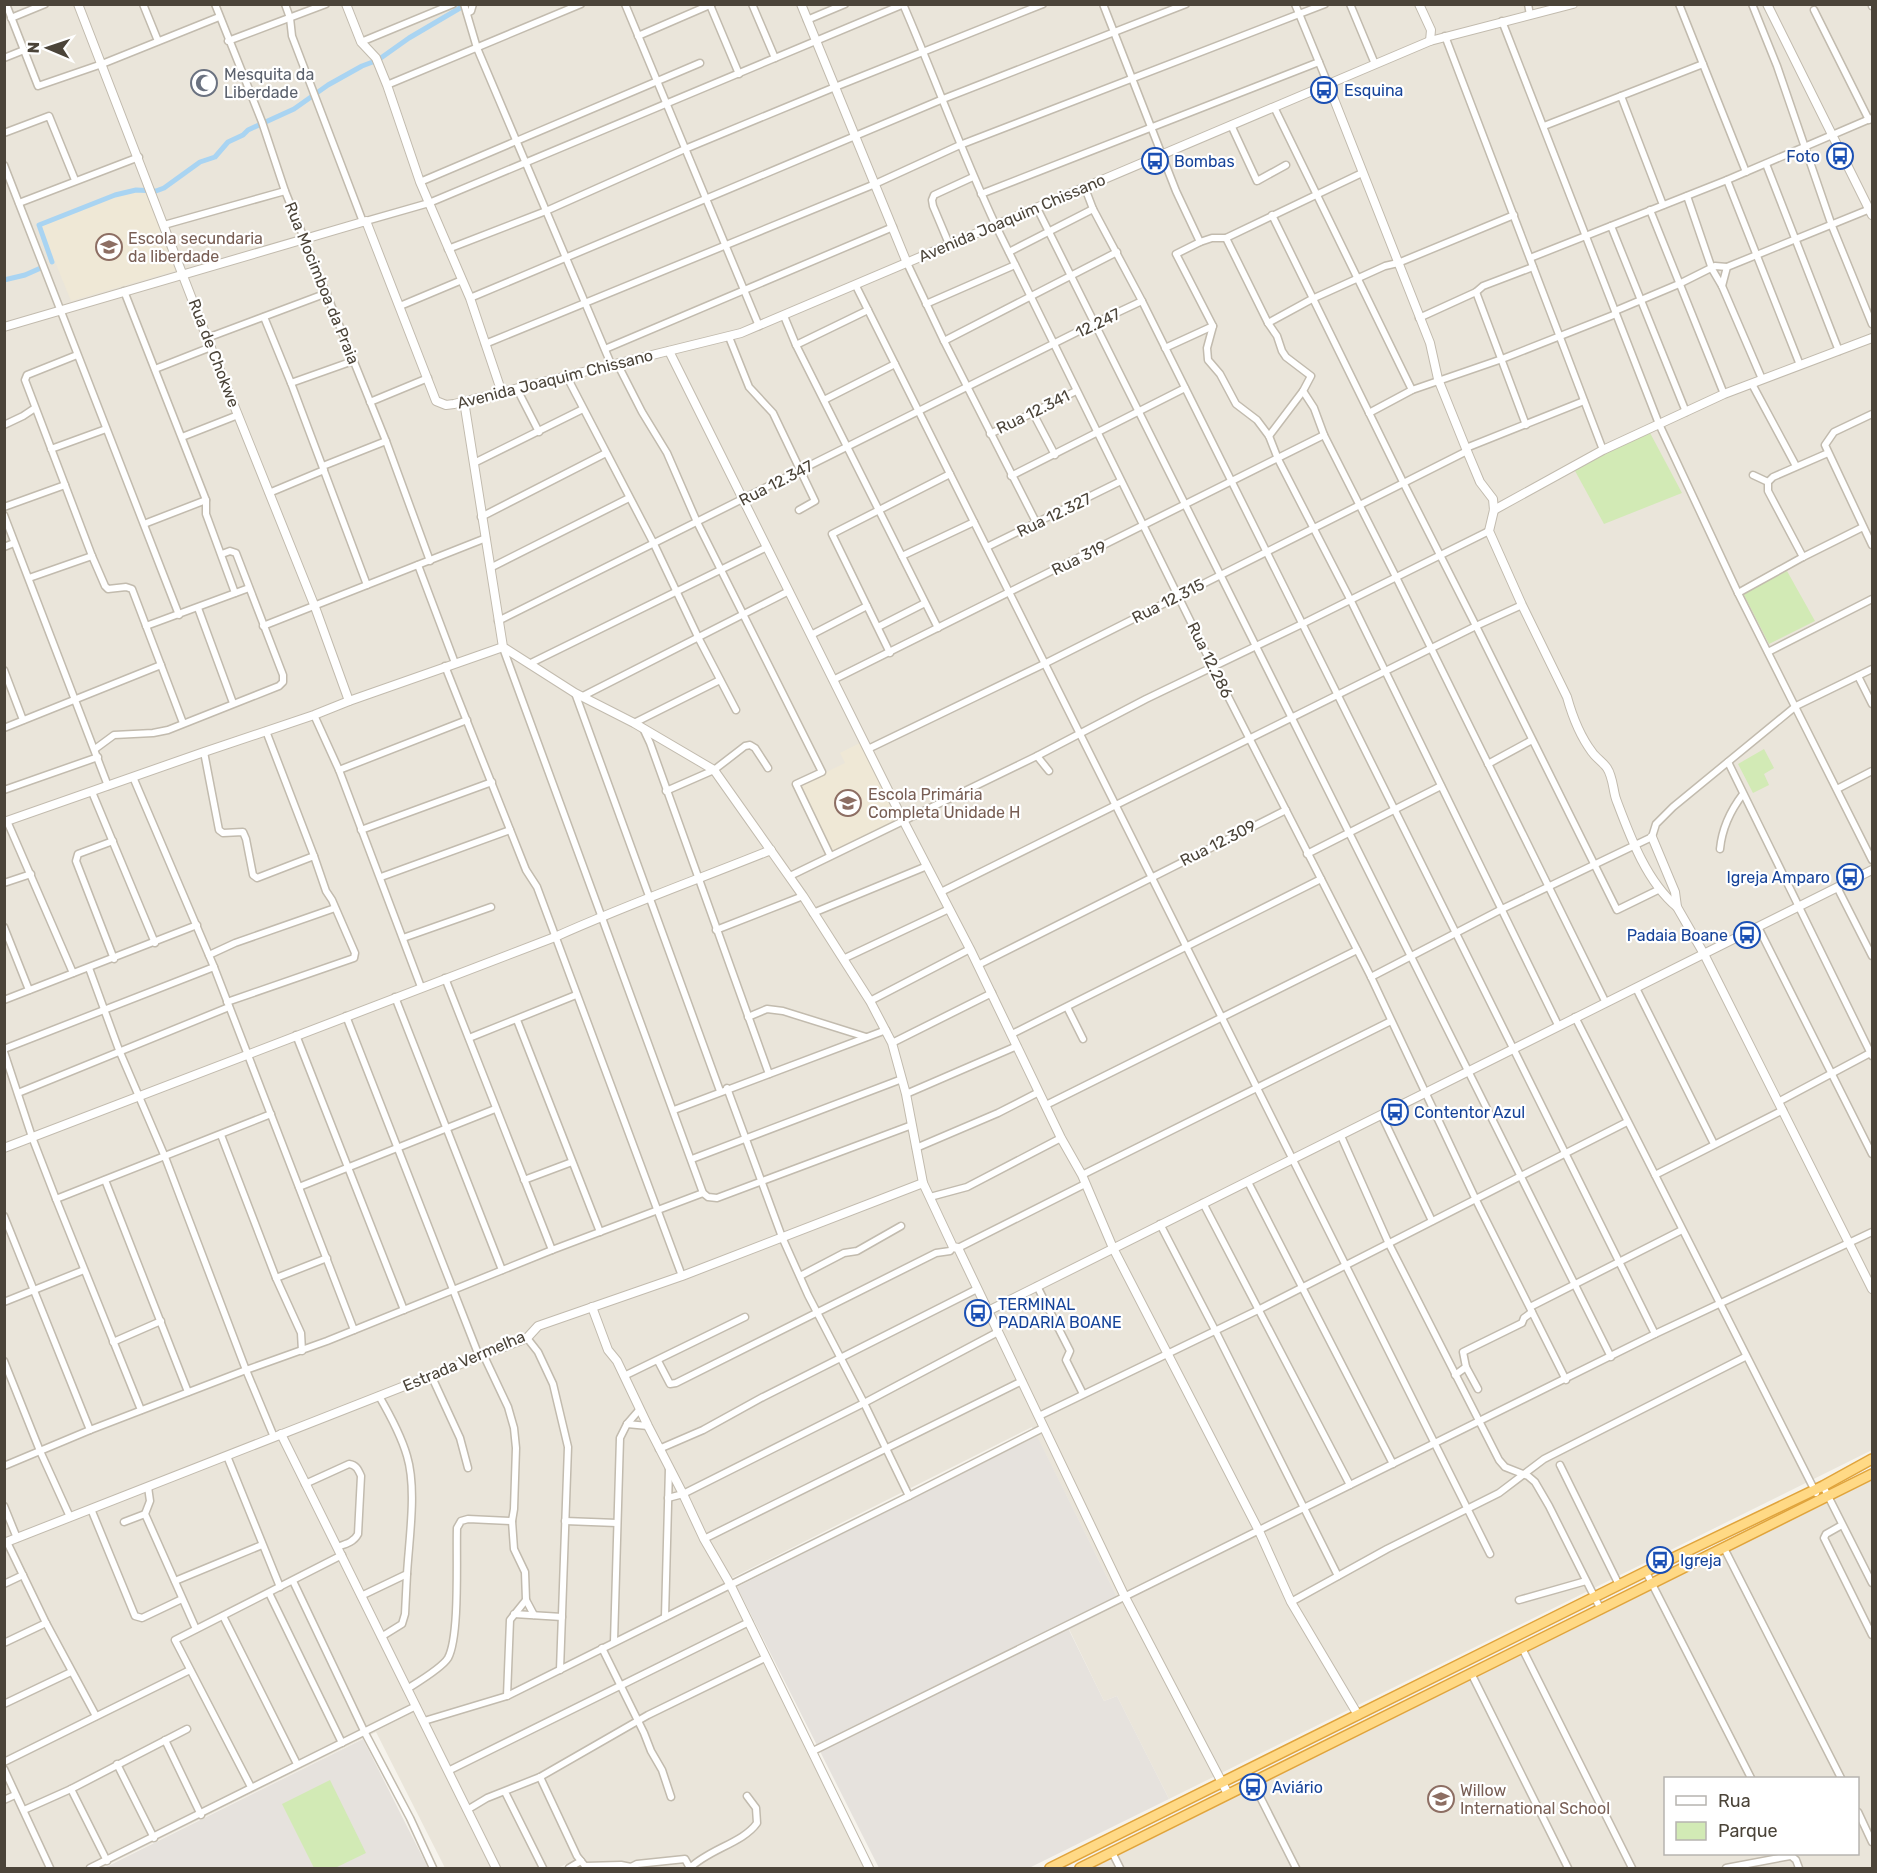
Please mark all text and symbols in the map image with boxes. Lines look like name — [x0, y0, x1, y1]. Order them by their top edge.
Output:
north arrow — [18, 18, 78, 78]
text: N — [24, 41, 43, 54]
place label: Mesquita da Liberdade — [224, 65, 314, 102]
mosque icon: Mesquita da Liberdade — [189, 68, 219, 98]
bus stop icon: Esquina — [1309, 75, 1339, 105]
place label: Esquina — [1344, 81, 1403, 100]
bus stop icon: Foto — [1825, 141, 1855, 171]
bus stop icon: Bombas — [1140, 146, 1170, 176]
place label: Foto — [1786, 147, 1820, 166]
place label: Bombas — [1174, 152, 1235, 171]
street label: Avenida Joaquim Chissano — [916, 170, 1108, 266]
street label: Rua Mocimboa da Praia — [281, 199, 363, 367]
place label: Escola secundaria da liberdade — [128, 229, 263, 266]
school or university icon: Escola secundaria da liberdade — [94, 232, 124, 262]
street label: Rua de Chokwe — [185, 296, 243, 410]
street label: 12.247 — [1073, 304, 1123, 342]
street label: Avenida Joaquim Chissano — [455, 345, 655, 413]
street label: Rua 12.341 — [993, 386, 1073, 438]
street label: Rua 12.347 — [736, 456, 816, 510]
street label: Rua 12.327 — [1014, 489, 1094, 541]
street label: Rua 319 — [1049, 537, 1109, 579]
street label: Rua 12.315 — [1129, 575, 1207, 627]
street label: Rua 12.286 — [1183, 619, 1237, 701]
place label: Escola Primária Completa Unidade H — [868, 785, 1020, 822]
school or university icon: Escola Primária Completa Unidade H — [833, 788, 863, 818]
street label: Rua 12.309 — [1177, 816, 1259, 870]
bus stop icon: Igreja Amparo — [1835, 862, 1865, 892]
place label: Igreja Amparo — [1726, 868, 1830, 887]
bus stop icon: Padaia Boane — [1732, 920, 1762, 950]
place label: Padaia Boane — [1627, 926, 1728, 945]
bus stop icon: Contentor Azul — [1380, 1097, 1410, 1127]
place label: Contentor Azul — [1414, 1103, 1525, 1122]
place label: TERMINAL PADARIA BOANE — [998, 1295, 1122, 1332]
bus stop icon: TERMINAL PADARIA BOANE — [963, 1298, 993, 1328]
street label: Estrada Vermelha — [400, 1327, 528, 1395]
bus stop icon: Igreja — [1645, 1545, 1675, 1575]
place label: Igreja — [1680, 1551, 1722, 1570]
bus stop icon: Aviário — [1238, 1772, 1268, 1802]
legend — [1664, 1777, 1859, 1855]
place label: Aviário — [1272, 1778, 1323, 1797]
place label: Willow International School — [1460, 1781, 1610, 1818]
school or university icon: Willow International School — [1426, 1784, 1456, 1814]
text: Rua — [1718, 1790, 1751, 1812]
text: Parque — [1718, 1820, 1778, 1842]

